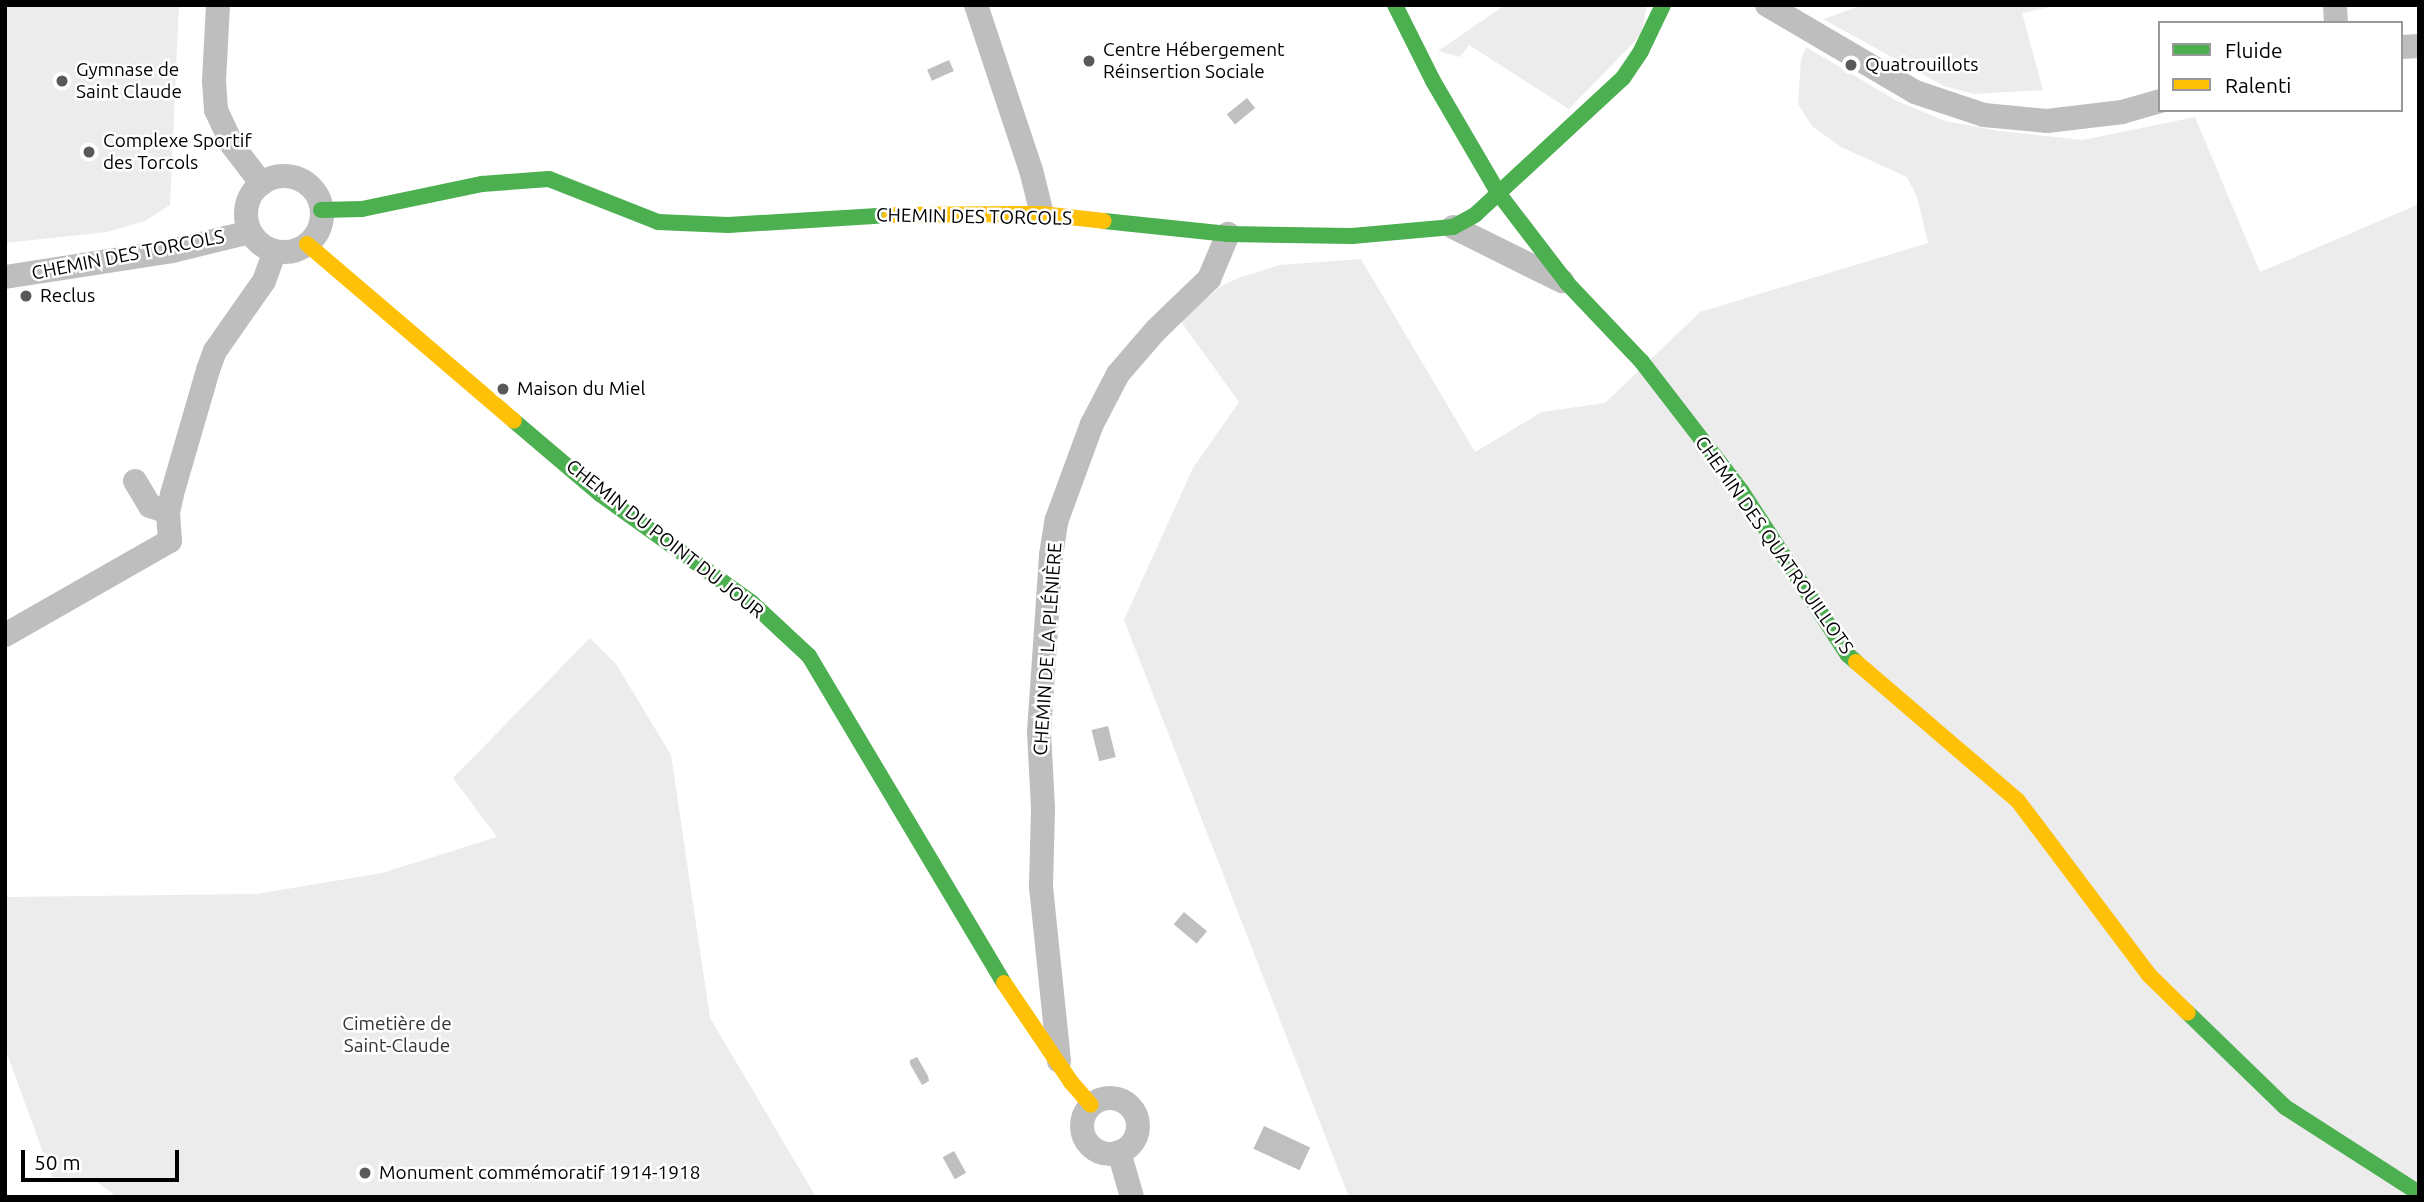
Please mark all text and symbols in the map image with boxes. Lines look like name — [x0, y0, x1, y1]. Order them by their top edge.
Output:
legend — [2158, 21, 2403, 112]
text: Fluide — [2225, 38, 2283, 62]
place label: Centre Hébergement Réinsertion Sociale — [1103, 39, 1285, 83]
marker: Centre Hébergement Réinsertion Sociale — [1081, 53, 1097, 69]
place label: Quatrouillots — [1865, 54, 1978, 76]
marker: Quatrouillots — [1843, 57, 1859, 73]
place label: Gymnase de Saint Claude — [76, 59, 182, 103]
marker: Gymnase de Saint Claude — [54, 73, 70, 89]
text: Ralenti — [2225, 73, 2291, 97]
place label: Complexe Sportif des Torcols — [103, 130, 252, 174]
marker: Complexe Sportif des Torcols — [81, 144, 97, 160]
street label: CHEMIN DES TORCOLS — [876, 204, 1072, 230]
street label: CHEMIN DES TORCOLS — [30, 225, 226, 285]
place label: Reclus — [40, 285, 95, 307]
marker: Reclus — [18, 288, 34, 304]
place label: Maison du Miel — [517, 378, 645, 400]
marker: Maison du Miel — [495, 381, 511, 397]
street label: CHEMIN DES QUATROUILLOTS — [1690, 432, 1858, 658]
street label: CHEMIN DU POINT DU JOUR — [562, 455, 768, 623]
street label: CHEMIN DE LA PLÉNIÈRE — [1029, 542, 1067, 756]
park label: Cimetière de Saint-Claude — [342, 1013, 452, 1057]
scale bar — [24, 1136, 182, 1180]
text: 50 m — [34, 1150, 81, 1174]
place label: Monument commémoratif 1914-1918 — [379, 1162, 700, 1184]
marker: Monument commémoratif 1914-1918 — [357, 1165, 373, 1181]

